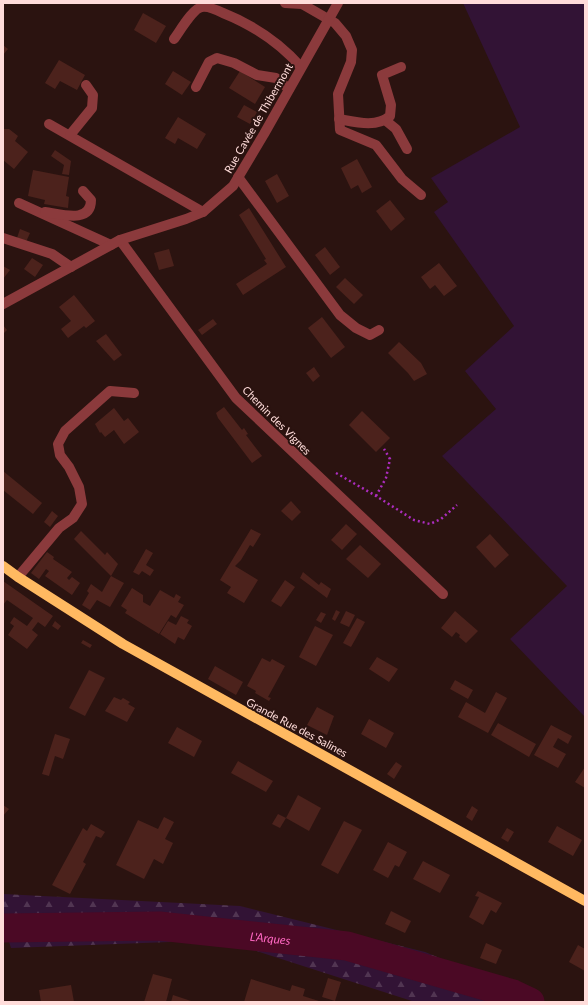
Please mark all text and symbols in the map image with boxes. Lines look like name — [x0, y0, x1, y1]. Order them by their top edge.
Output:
street label: Rue Cavée de Thibermont — [221, 61, 295, 175]
street label: Chemin des Vignes — [240, 383, 314, 457]
street label: Grande Rue des Salines — [244, 695, 350, 759]
water label: L'Arques — [249, 928, 292, 947]

